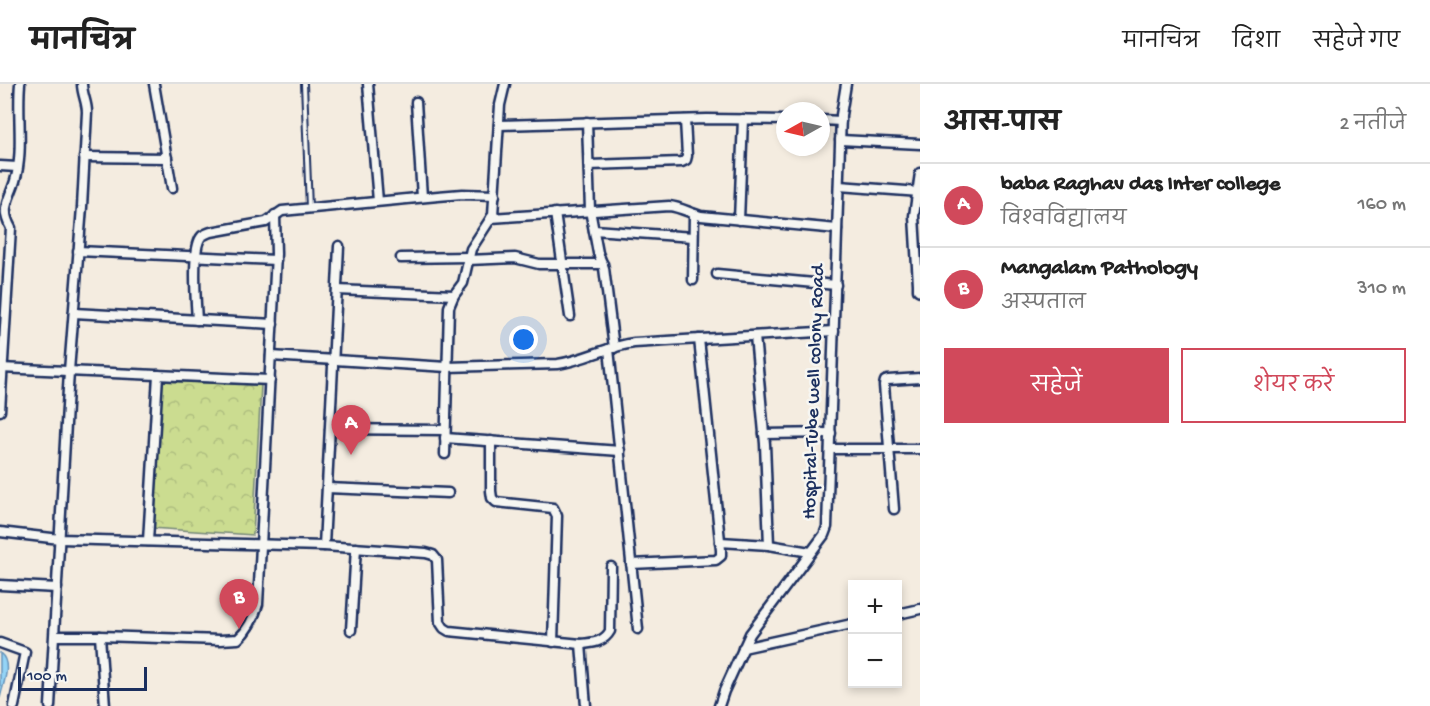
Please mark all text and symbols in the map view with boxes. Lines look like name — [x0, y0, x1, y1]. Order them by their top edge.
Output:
text: मानचित्र — [30, 27, 134, 60]
text: मानचित्र — [1123, 31, 1200, 56]
text: दिशा — [1233, 31, 1280, 56]
text: सहेजे गए — [1313, 31, 1400, 56]
north arrow — [776, 102, 830, 156]
text: आस-पास — [944, 110, 1061, 141]
text: 2 नतीजे — [1340, 114, 1406, 137]
text: baba Raghav das Inter college — [1001, 172, 1280, 198]
text: A — [958, 194, 969, 217]
text: 160 m — [1357, 194, 1406, 217]
text: विश्वविद्यालय — [1001, 209, 1127, 232]
text: Mangalam Pathology — [1001, 256, 1198, 282]
street label: Hospital-Tube well colony Road — [799, 262, 831, 520]
text: B — [958, 278, 969, 301]
text: 310 m — [1357, 278, 1406, 301]
text: अस्पताल — [1001, 293, 1086, 316]
your location — [509, 325, 538, 354]
button: सहेजें — [944, 348, 1169, 423]
button: शेयर करें — [1181, 348, 1406, 423]
pin: A — [332, 406, 370, 455]
pin: B — [220, 580, 258, 629]
map controls — [848, 580, 902, 688]
button: + — [848, 580, 902, 634]
button: − — [848, 634, 902, 688]
scale bar — [18, 664, 147, 692]
text: 100 m — [27, 668, 67, 687]

